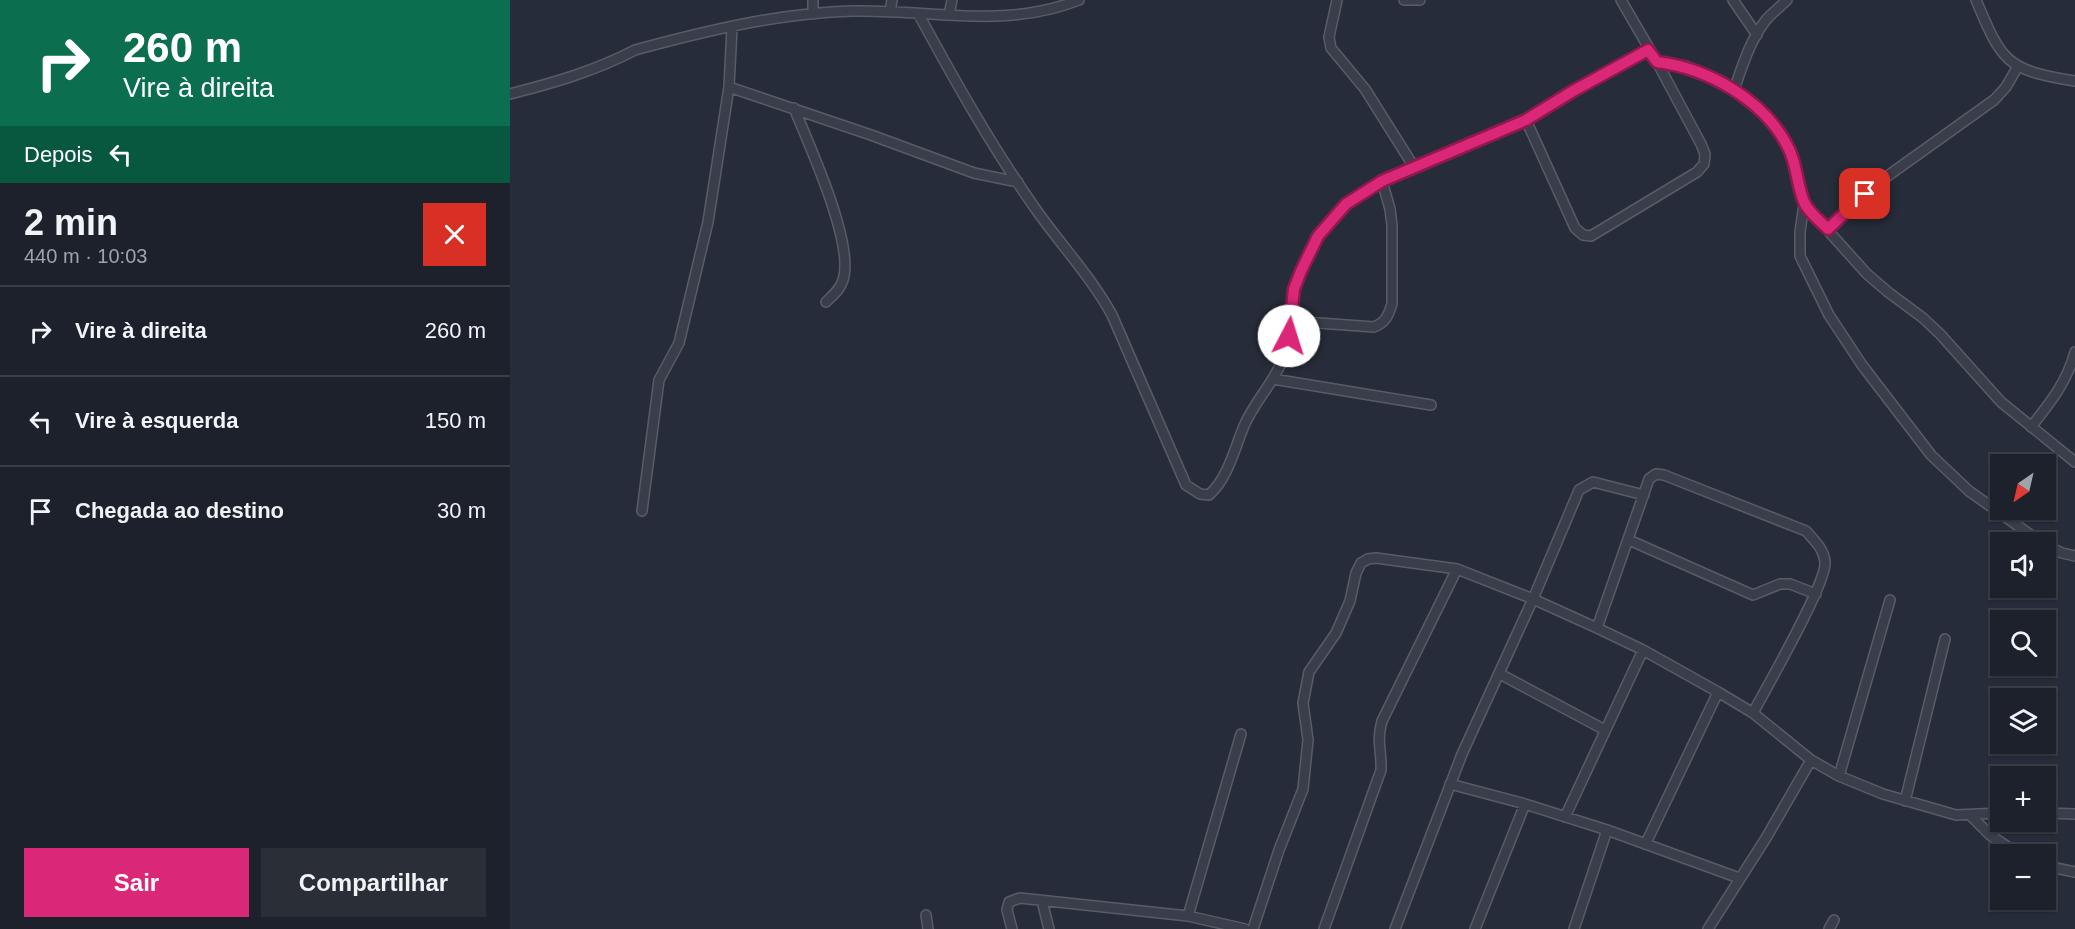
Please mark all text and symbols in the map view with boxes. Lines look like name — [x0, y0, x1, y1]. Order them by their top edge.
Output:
icon: right — [24, 24, 102, 102]
text: 260 m — [123, 24, 242, 71]
text: Vire à direita — [123, 73, 274, 103]
icon: left — [104, 138, 137, 171]
text: Depois — [24, 142, 92, 167]
pin — [1839, 168, 1890, 219]
icon: arrive — [1848, 177, 1881, 210]
text: 2 min — [24, 202, 118, 243]
button: close — [423, 203, 486, 266]
text: 440 m · 10:03 — [24, 245, 147, 267]
position arrow — [1257, 304, 1321, 368]
icon: right — [24, 315, 57, 348]
text: Vire à direita — [75, 318, 207, 343]
text: 260 m — [425, 318, 486, 343]
icon: left — [24, 405, 57, 438]
text: Vire à esquerda — [75, 408, 238, 433]
text: 150 m — [425, 408, 486, 433]
north arrow — [1990, 454, 2056, 520]
map controls — [1990, 454, 2056, 910]
icon: arrive — [24, 495, 57, 528]
text: Chegada ao destino — [75, 498, 284, 523]
text: 30 m — [437, 498, 486, 523]
button: sound — [1990, 532, 2056, 598]
button: search — [1990, 610, 2056, 676]
button: layers — [1990, 688, 2056, 754]
button: + — [1990, 766, 2056, 832]
button: − — [1990, 844, 2056, 910]
button: Sair — [24, 848, 249, 917]
button: Compartilhar — [261, 848, 486, 917]

